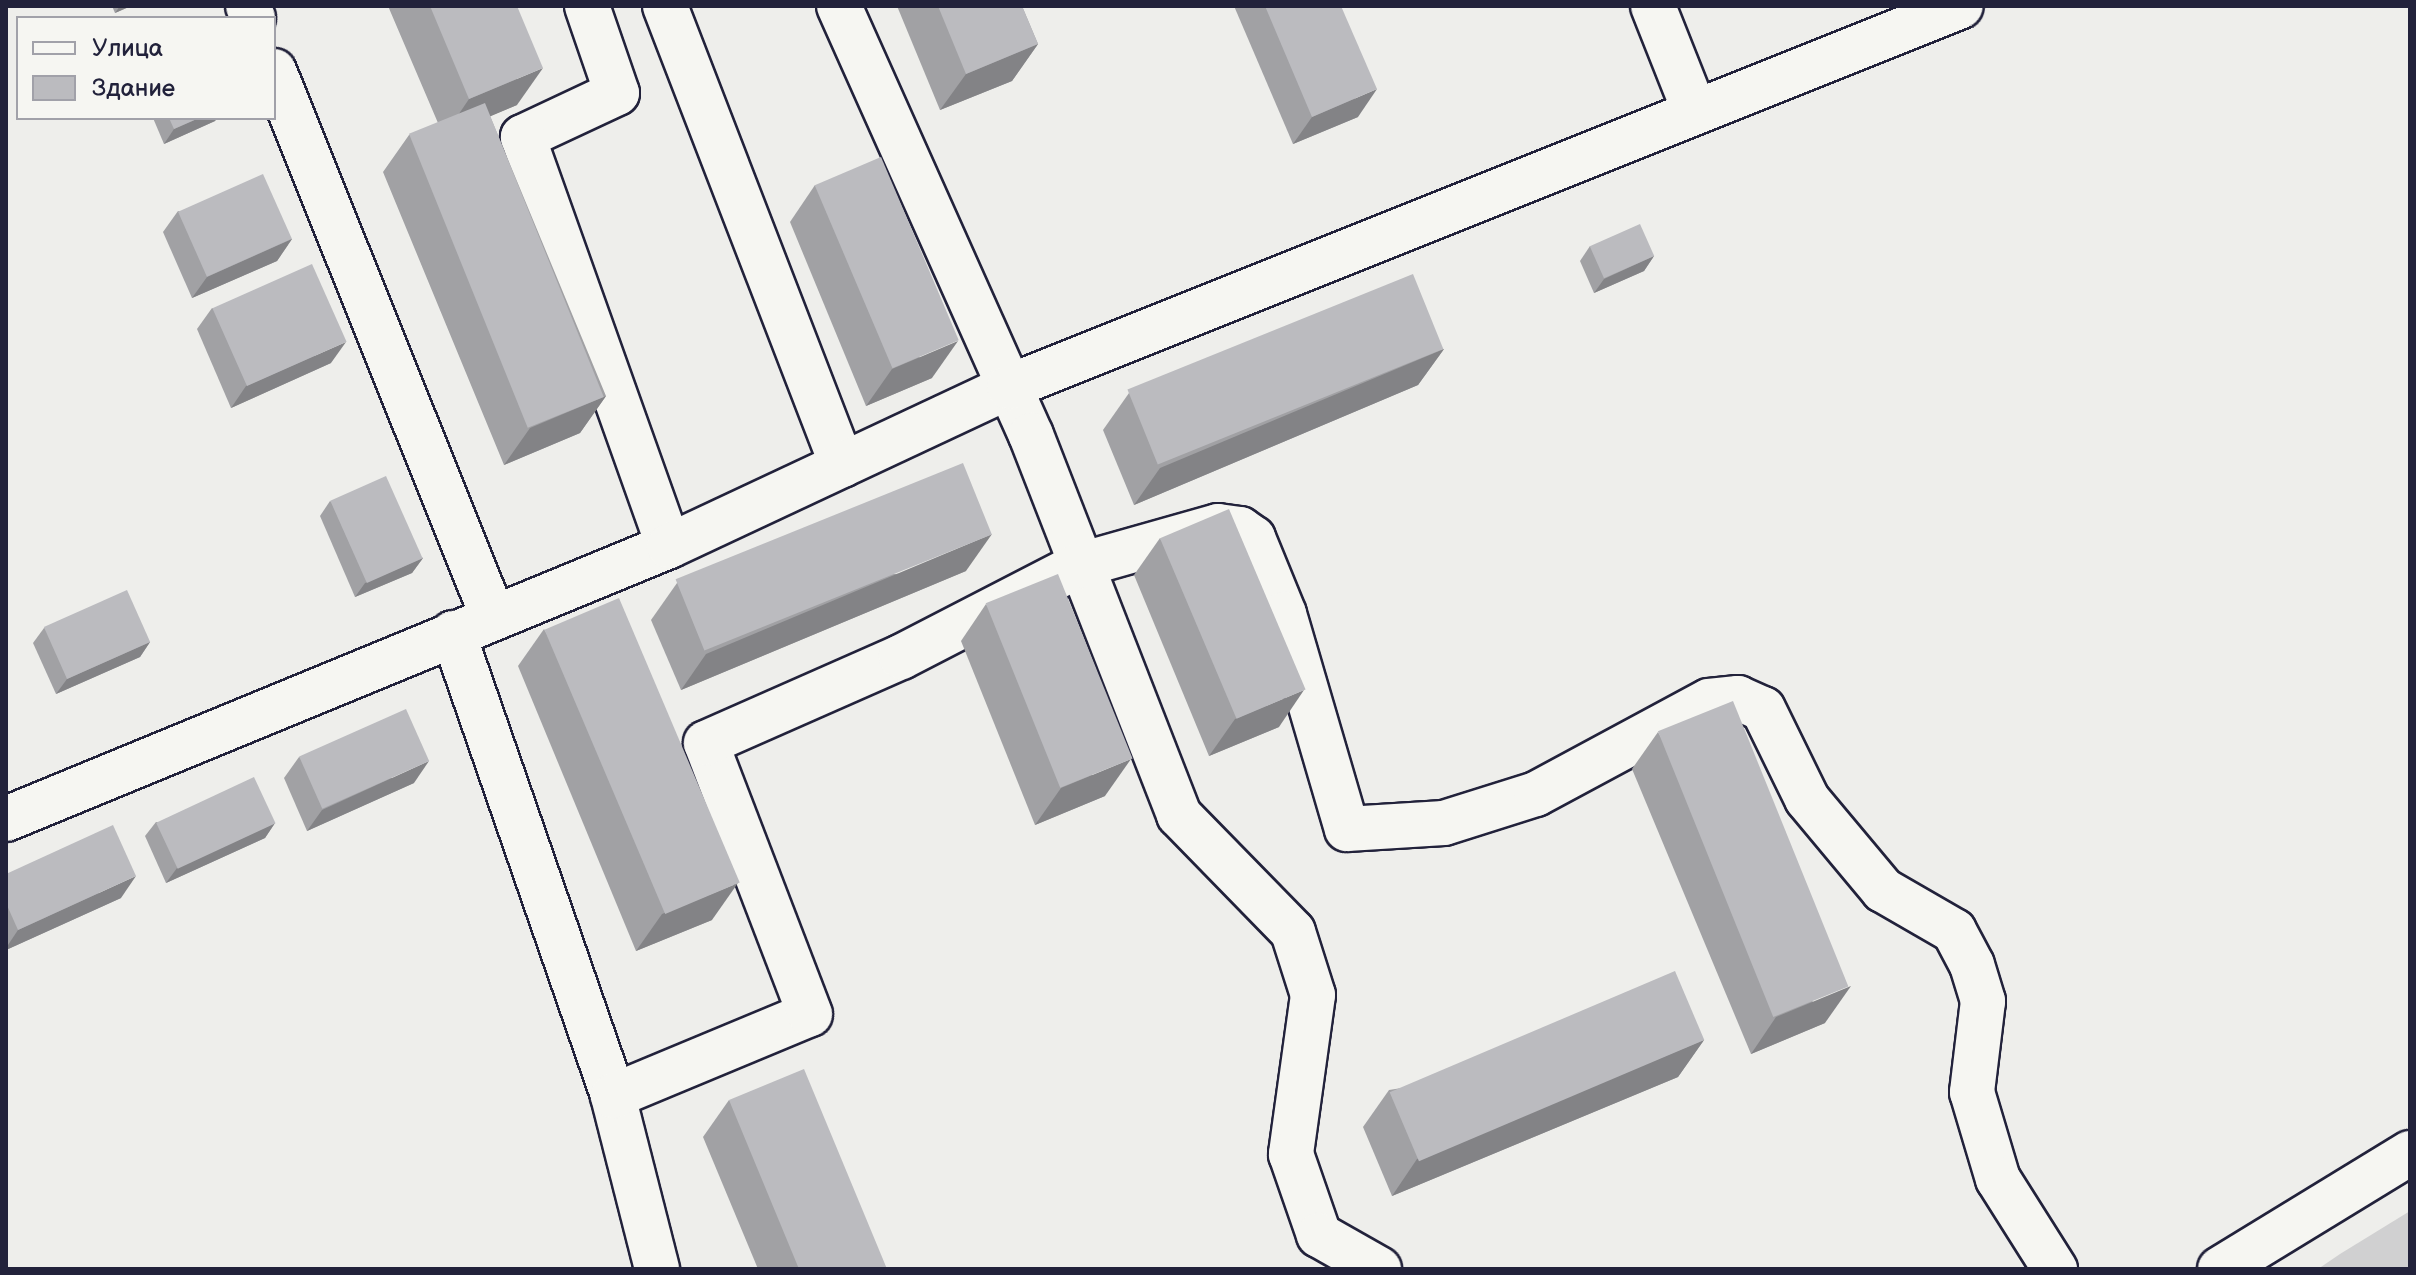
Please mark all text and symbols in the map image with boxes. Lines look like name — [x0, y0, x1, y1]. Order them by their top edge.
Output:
legend — [16, 16, 276, 120]
text: Улица — [92, 34, 163, 63]
text: Здание — [92, 74, 175, 103]

